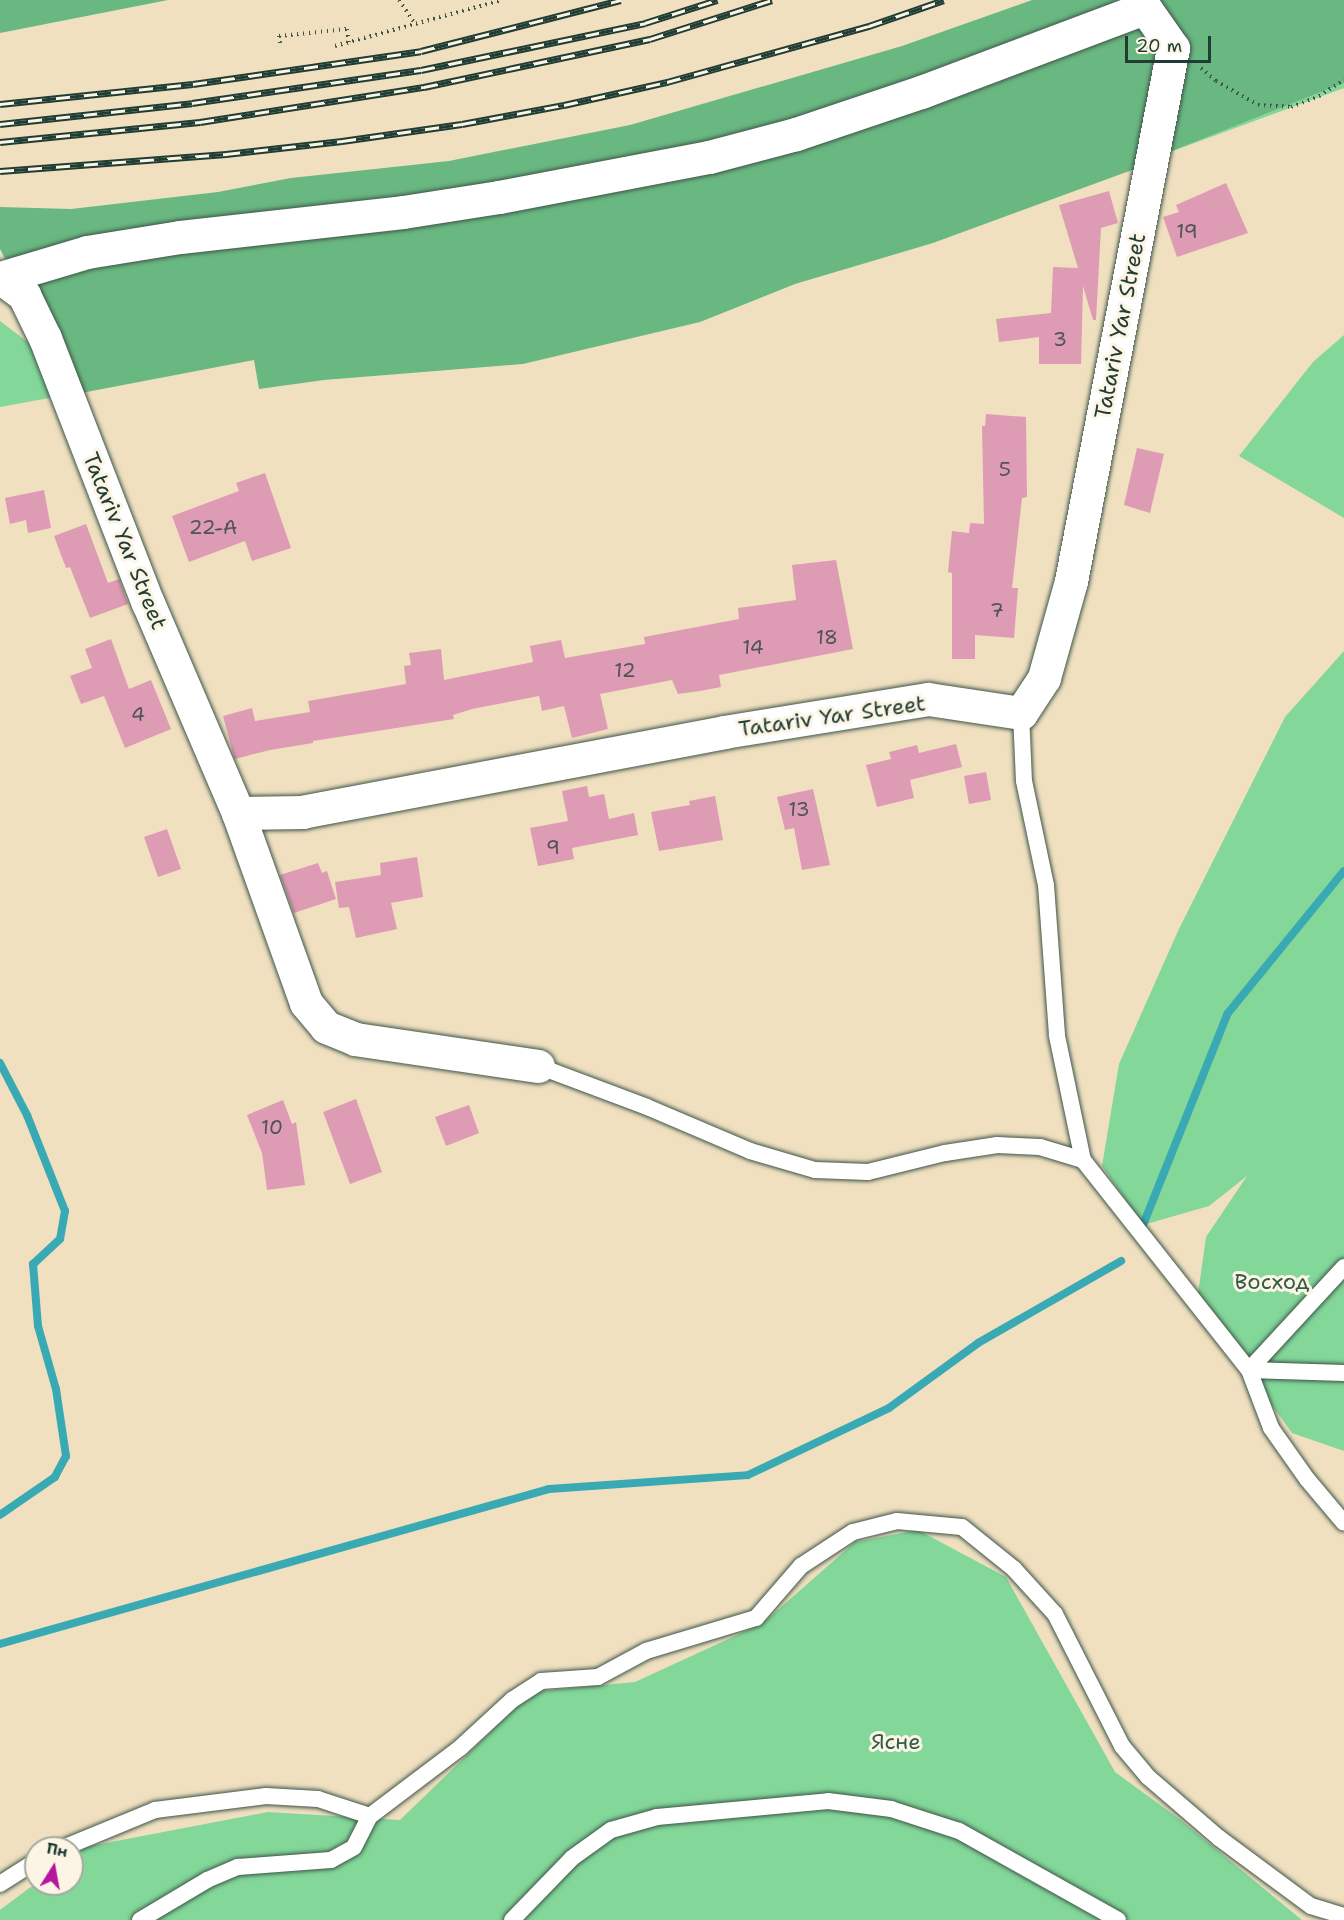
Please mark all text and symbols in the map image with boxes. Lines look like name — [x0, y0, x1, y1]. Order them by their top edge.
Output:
scale bar — [1128, 24, 1214, 62]
text: 20 m — [1136, 34, 1182, 58]
house number: 19 — [1176, 219, 1198, 243]
street label: Tatariv Yar Street — [1089, 231, 1151, 421]
house number: 3 — [1053, 327, 1067, 351]
street label: Tatariv Yar Street — [77, 449, 173, 633]
house number: 5 — [999, 457, 1011, 481]
house number: 22-А — [189, 515, 237, 539]
house number: 7 — [990, 598, 1004, 622]
house number: 18 — [816, 625, 838, 649]
house number: 14 — [742, 635, 764, 659]
house number: 12 — [614, 658, 636, 682]
street label: Tatariv Yar Street — [737, 690, 927, 742]
house number: 4 — [131, 702, 145, 726]
house number: 13 — [788, 797, 810, 821]
house number: 9 — [546, 835, 560, 859]
house number: 10 — [261, 1115, 283, 1139]
park label: Восход — [1235, 1269, 1309, 1295]
park label: Ясне — [871, 1729, 921, 1755]
north arrow — [24, 1836, 84, 1896]
text: Пн — [45, 1837, 70, 1862]

